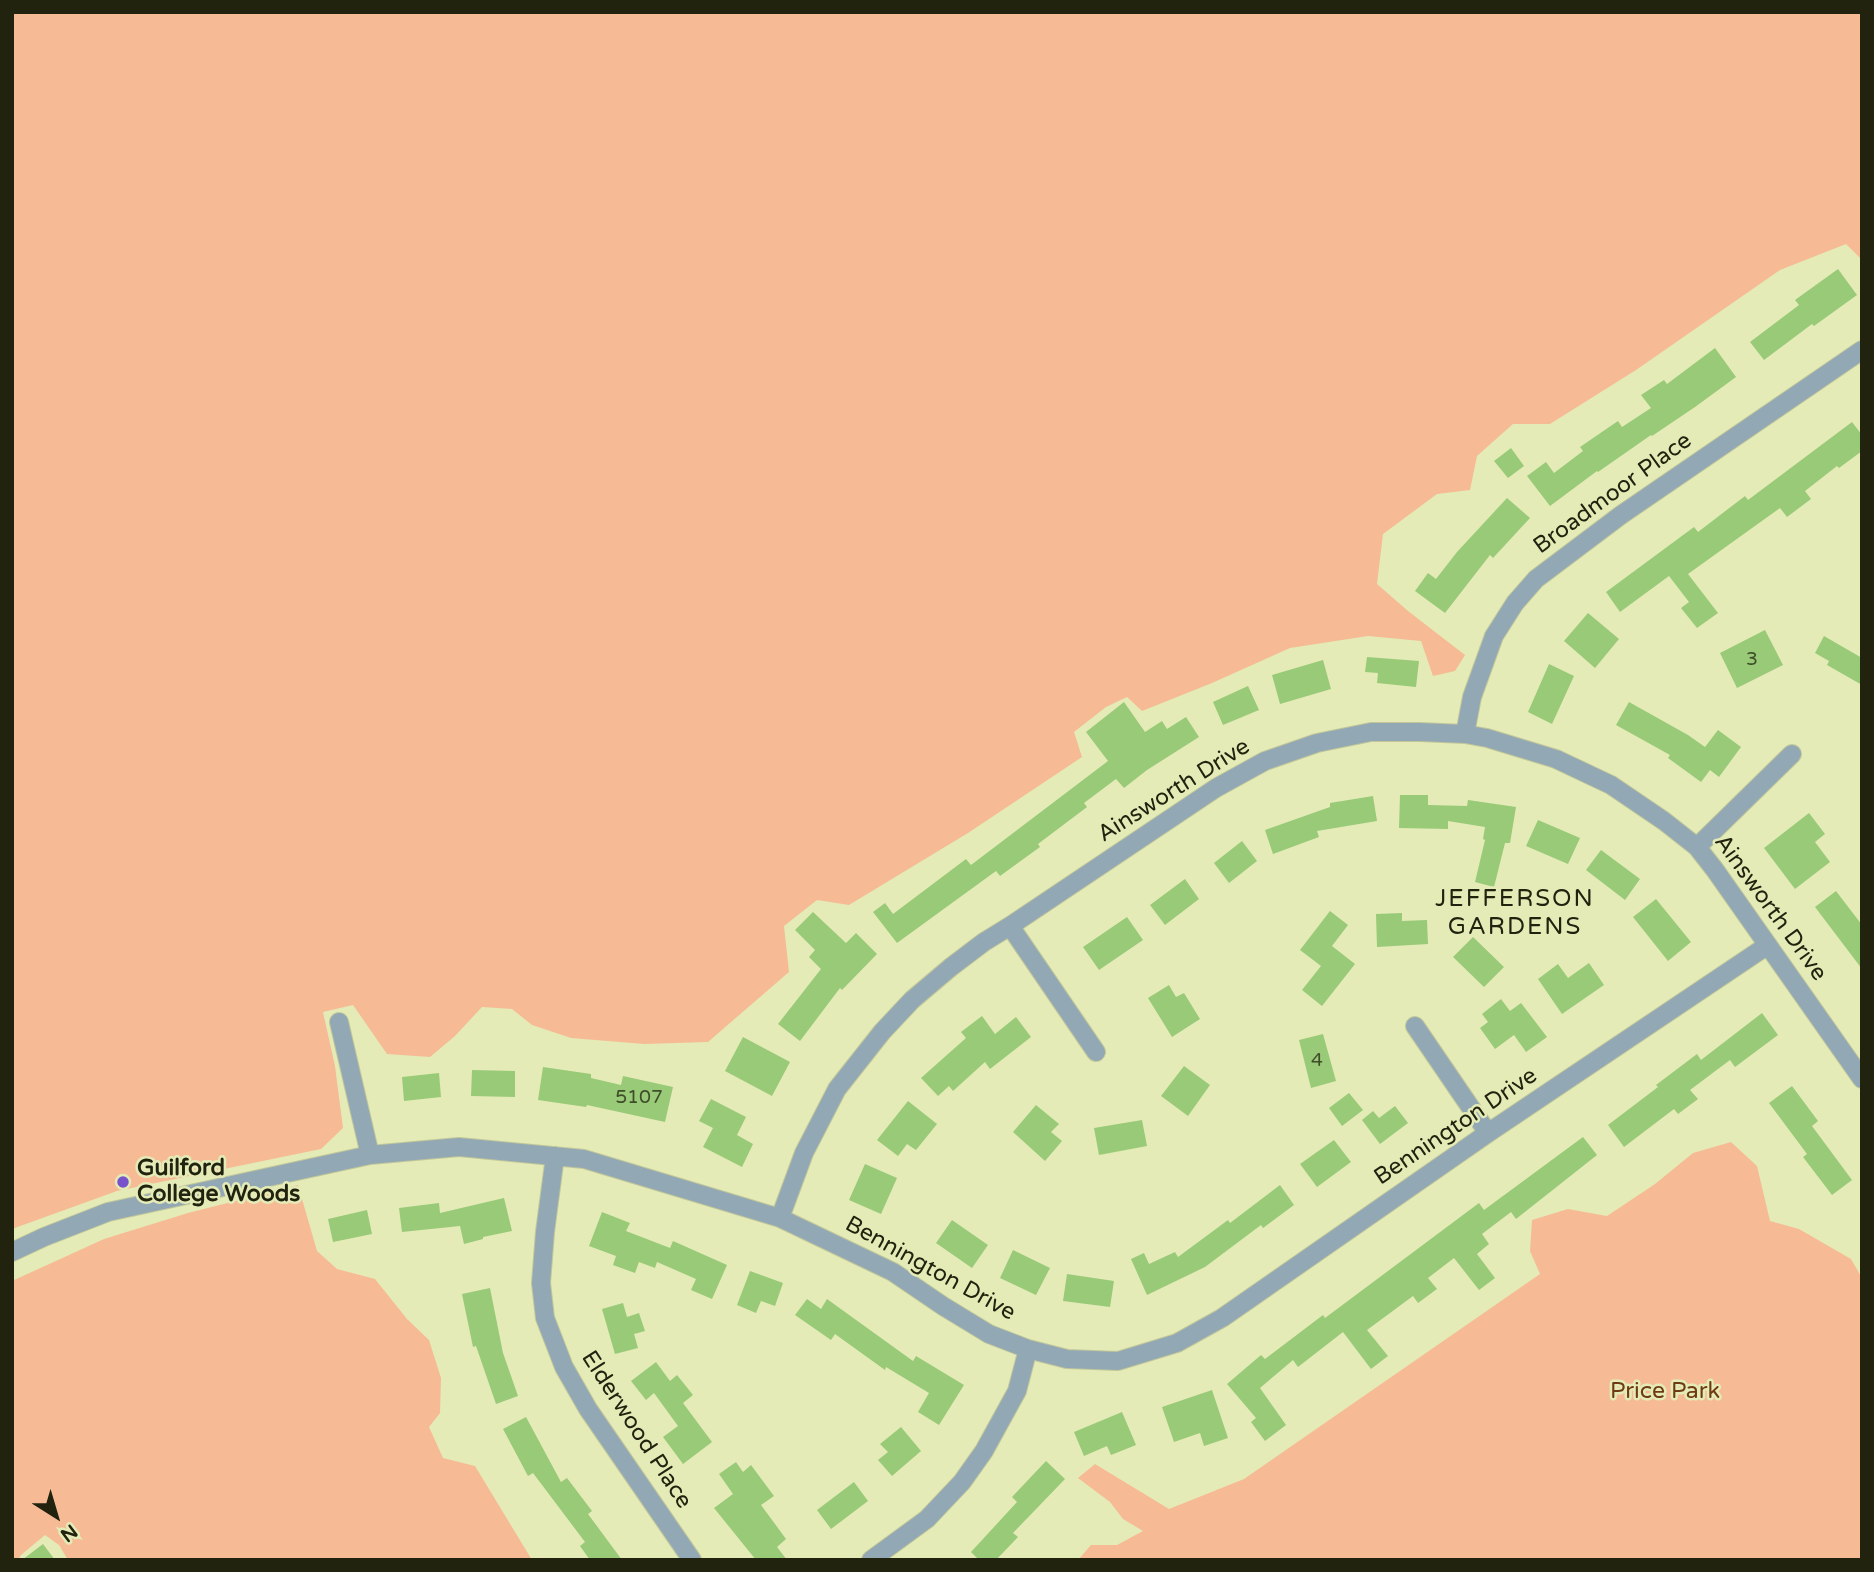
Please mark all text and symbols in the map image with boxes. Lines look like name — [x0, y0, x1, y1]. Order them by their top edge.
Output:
street label: Broadmoor Place — [1529, 427, 1697, 561]
house number: 3 — [1746, 649, 1758, 671]
street label: Ainsworth Drive — [1093, 733, 1255, 849]
street label: Ainsworth Drive — [1708, 830, 1832, 986]
district label: JEFFERSON GARDENS — [1436, 886, 1594, 942]
house number: 4 — [1311, 1050, 1323, 1072]
street label: Bennington Drive — [1369, 1062, 1543, 1192]
house number: 5107 — [615, 1087, 663, 1109]
place label: Guilford College Woods — [137, 1155, 300, 1209]
marker: Guilford College Woods — [115, 1174, 131, 1190]
street label: Bennington Drive — [840, 1211, 1020, 1327]
street label: Elderwood Place — [575, 1346, 697, 1514]
park label: Price Park — [1610, 1378, 1720, 1406]
north arrow — [21, 1481, 91, 1551]
text: N — [56, 1519, 81, 1546]

